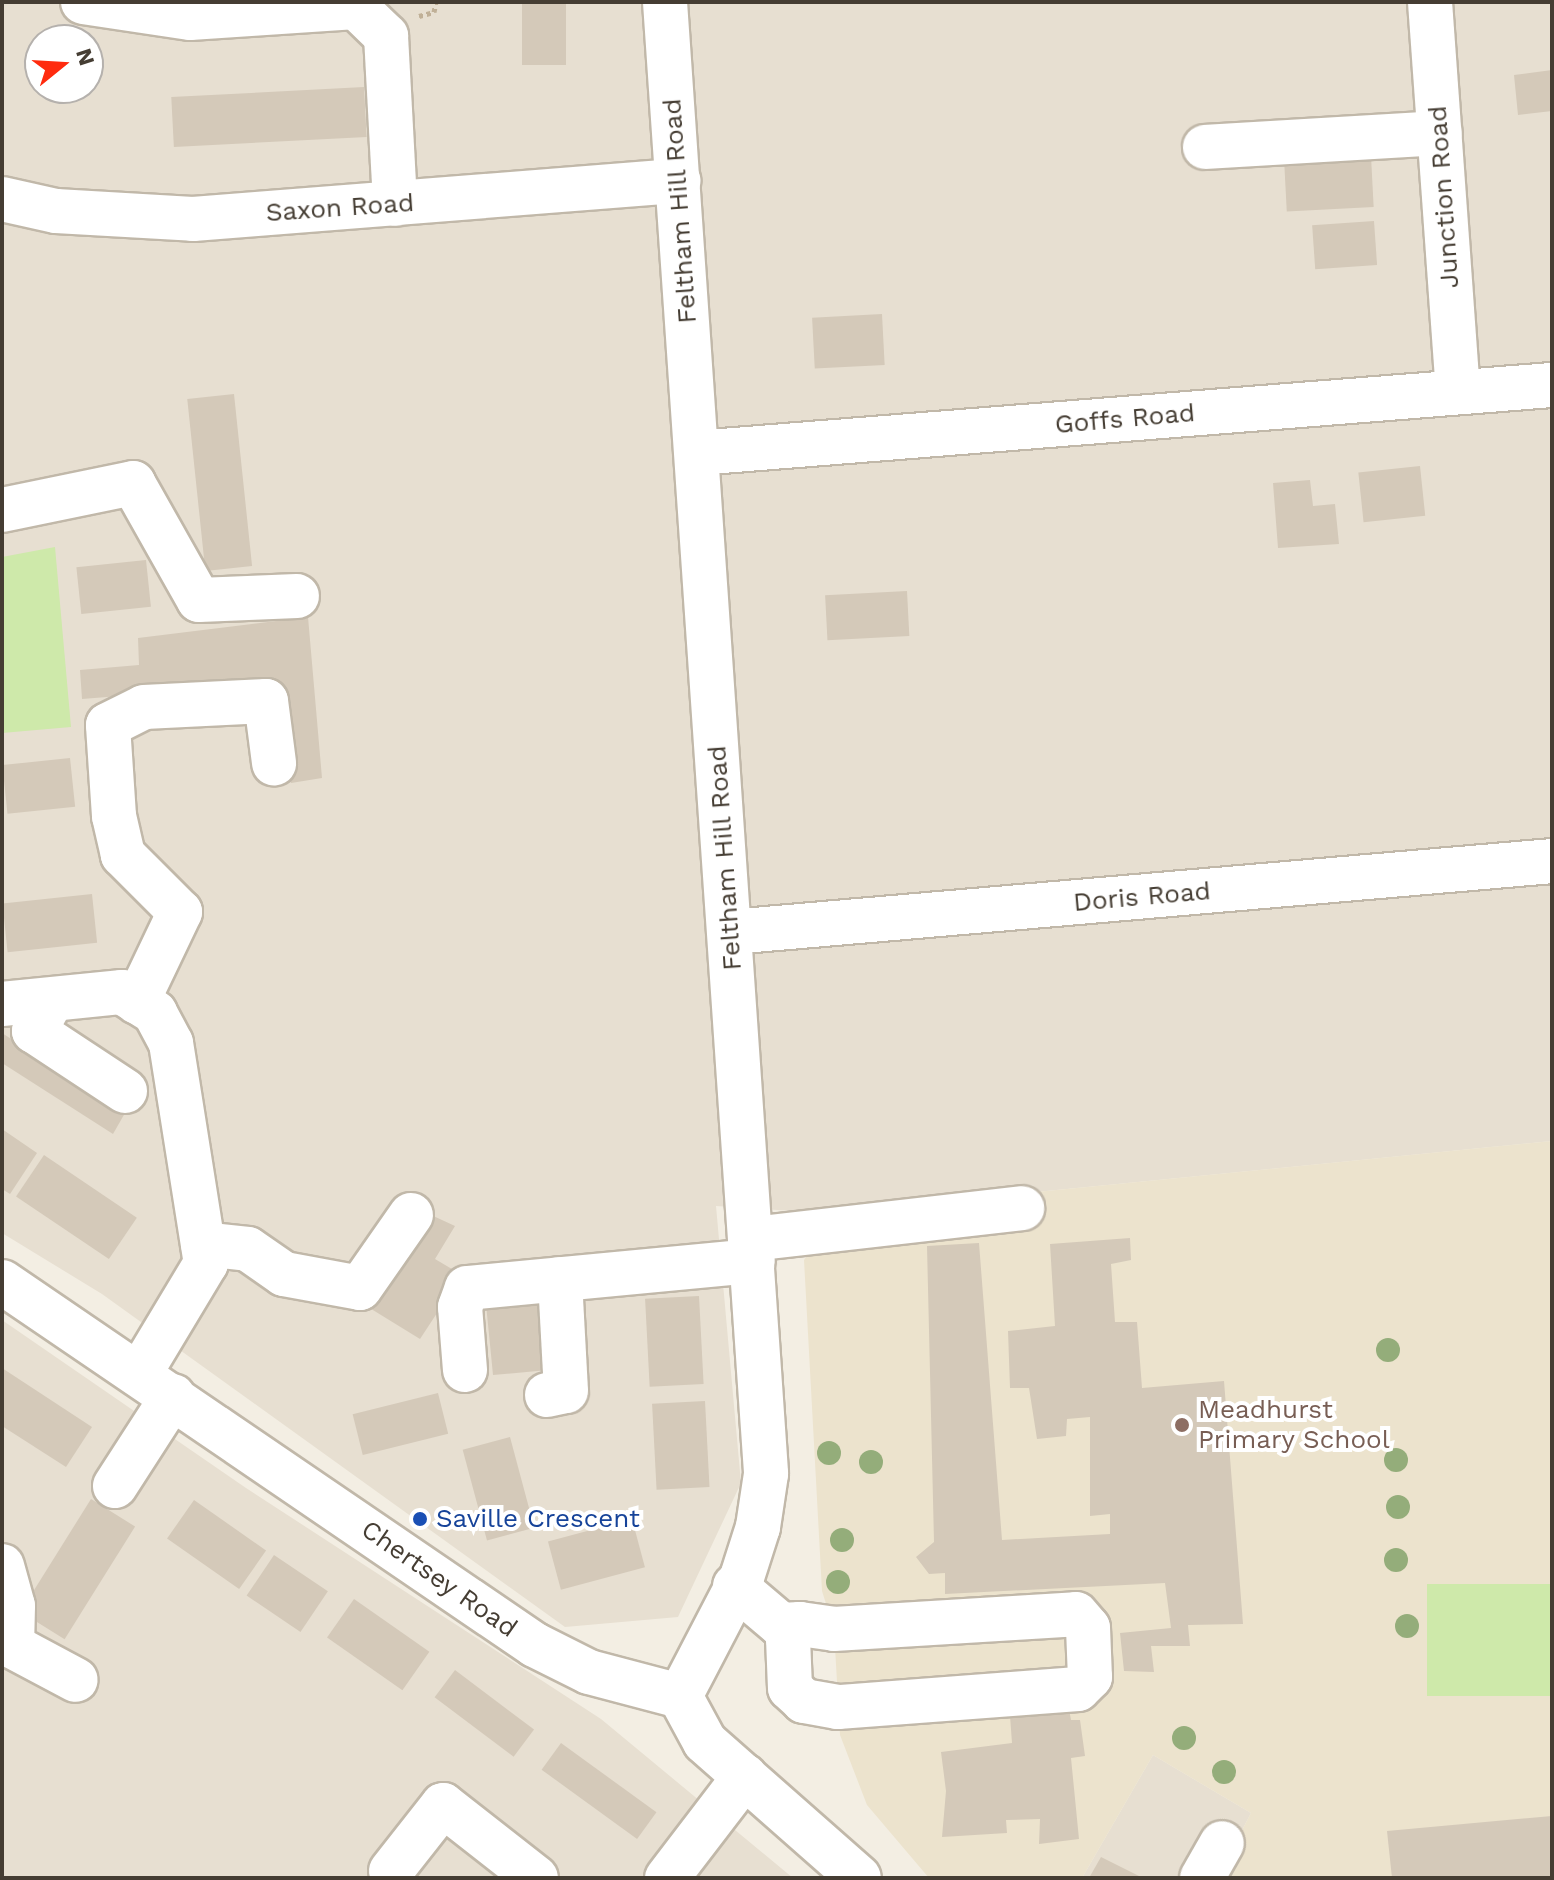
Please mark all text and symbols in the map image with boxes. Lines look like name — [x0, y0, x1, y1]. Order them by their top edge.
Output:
north arrow — [24, 24, 104, 104]
text: N — [71, 45, 100, 69]
street label: Feltham Hill Road — [657, 97, 703, 325]
street label: Junction Road — [1422, 105, 1466, 289]
street label: Saxon Road — [265, 187, 415, 229]
street label: Goffs Road — [1054, 397, 1196, 441]
street label: Feltham Hill Road — [702, 744, 748, 972]
street label: Doris Road — [1072, 875, 1212, 919]
place label: Meadhurst Primary School — [1198, 1394, 1390, 1456]
marker: Meadhurst Primary School — [1173, 1416, 1191, 1434]
place label: Saville Crescent — [436, 1503, 640, 1535]
marker: Saville Crescent — [411, 1510, 429, 1528]
street label: Chertsey Road — [355, 1514, 523, 1644]

